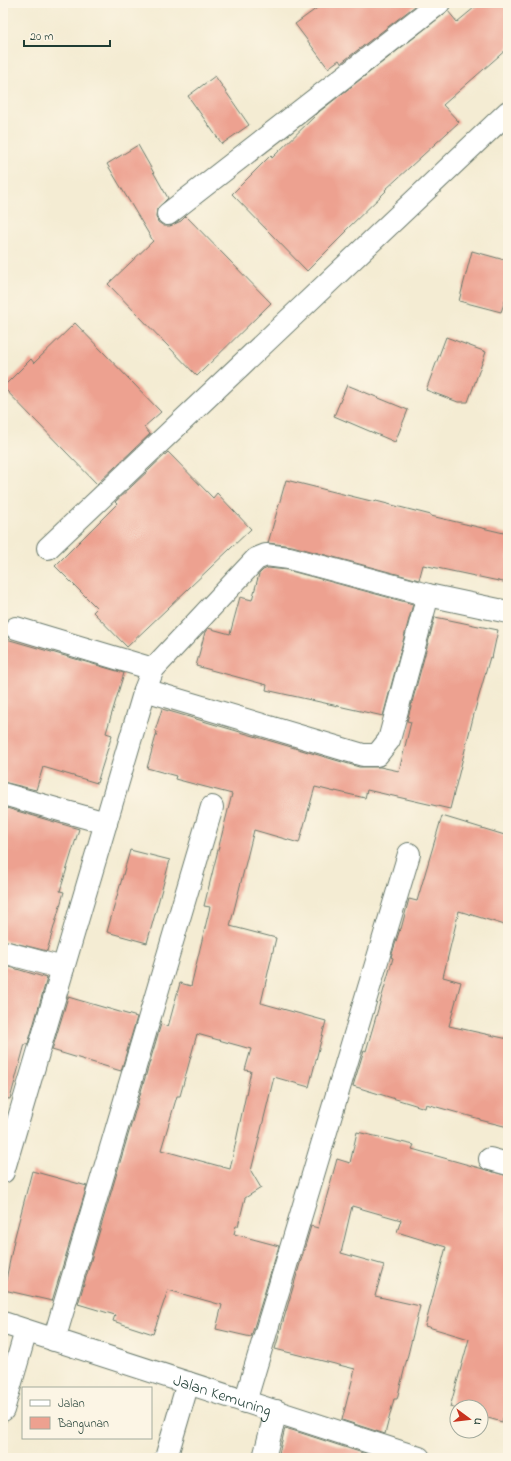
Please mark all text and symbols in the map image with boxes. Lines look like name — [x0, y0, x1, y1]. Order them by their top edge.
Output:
scale bar — [24, 22, 110, 48]
text: 20 m — [30, 28, 53, 46]
street label: Jalan Kemuning — [170, 1369, 274, 1423]
legend — [22, 1387, 152, 1439]
text: Jalan — [58, 1395, 85, 1413]
north arrow — [449, 1399, 489, 1439]
text: Bangunan — [57, 1415, 109, 1434]
text: U — [469, 1416, 486, 1427]

